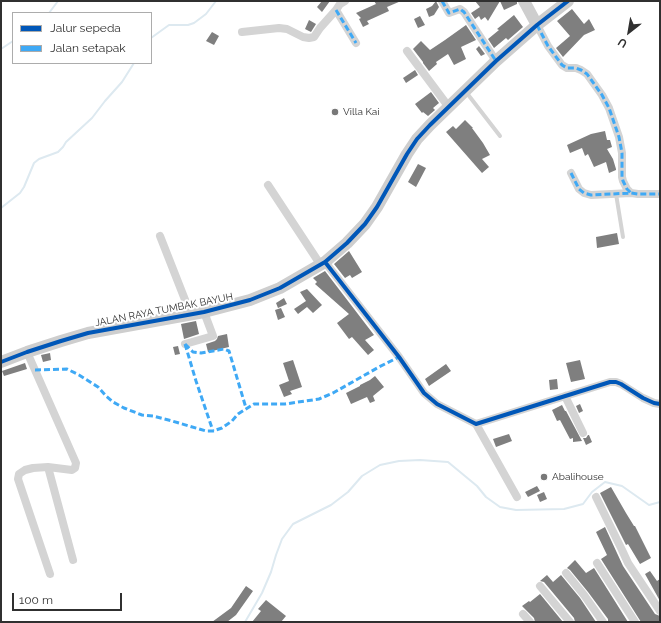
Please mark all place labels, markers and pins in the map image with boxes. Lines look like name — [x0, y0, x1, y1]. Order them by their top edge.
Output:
place label: Villa Kai — [343, 106, 379, 118]
marker: Villa Kai — [330, 107, 340, 117]
place label: Abalihouse — [552, 471, 604, 483]
marker: Abalihouse — [539, 472, 549, 482]

